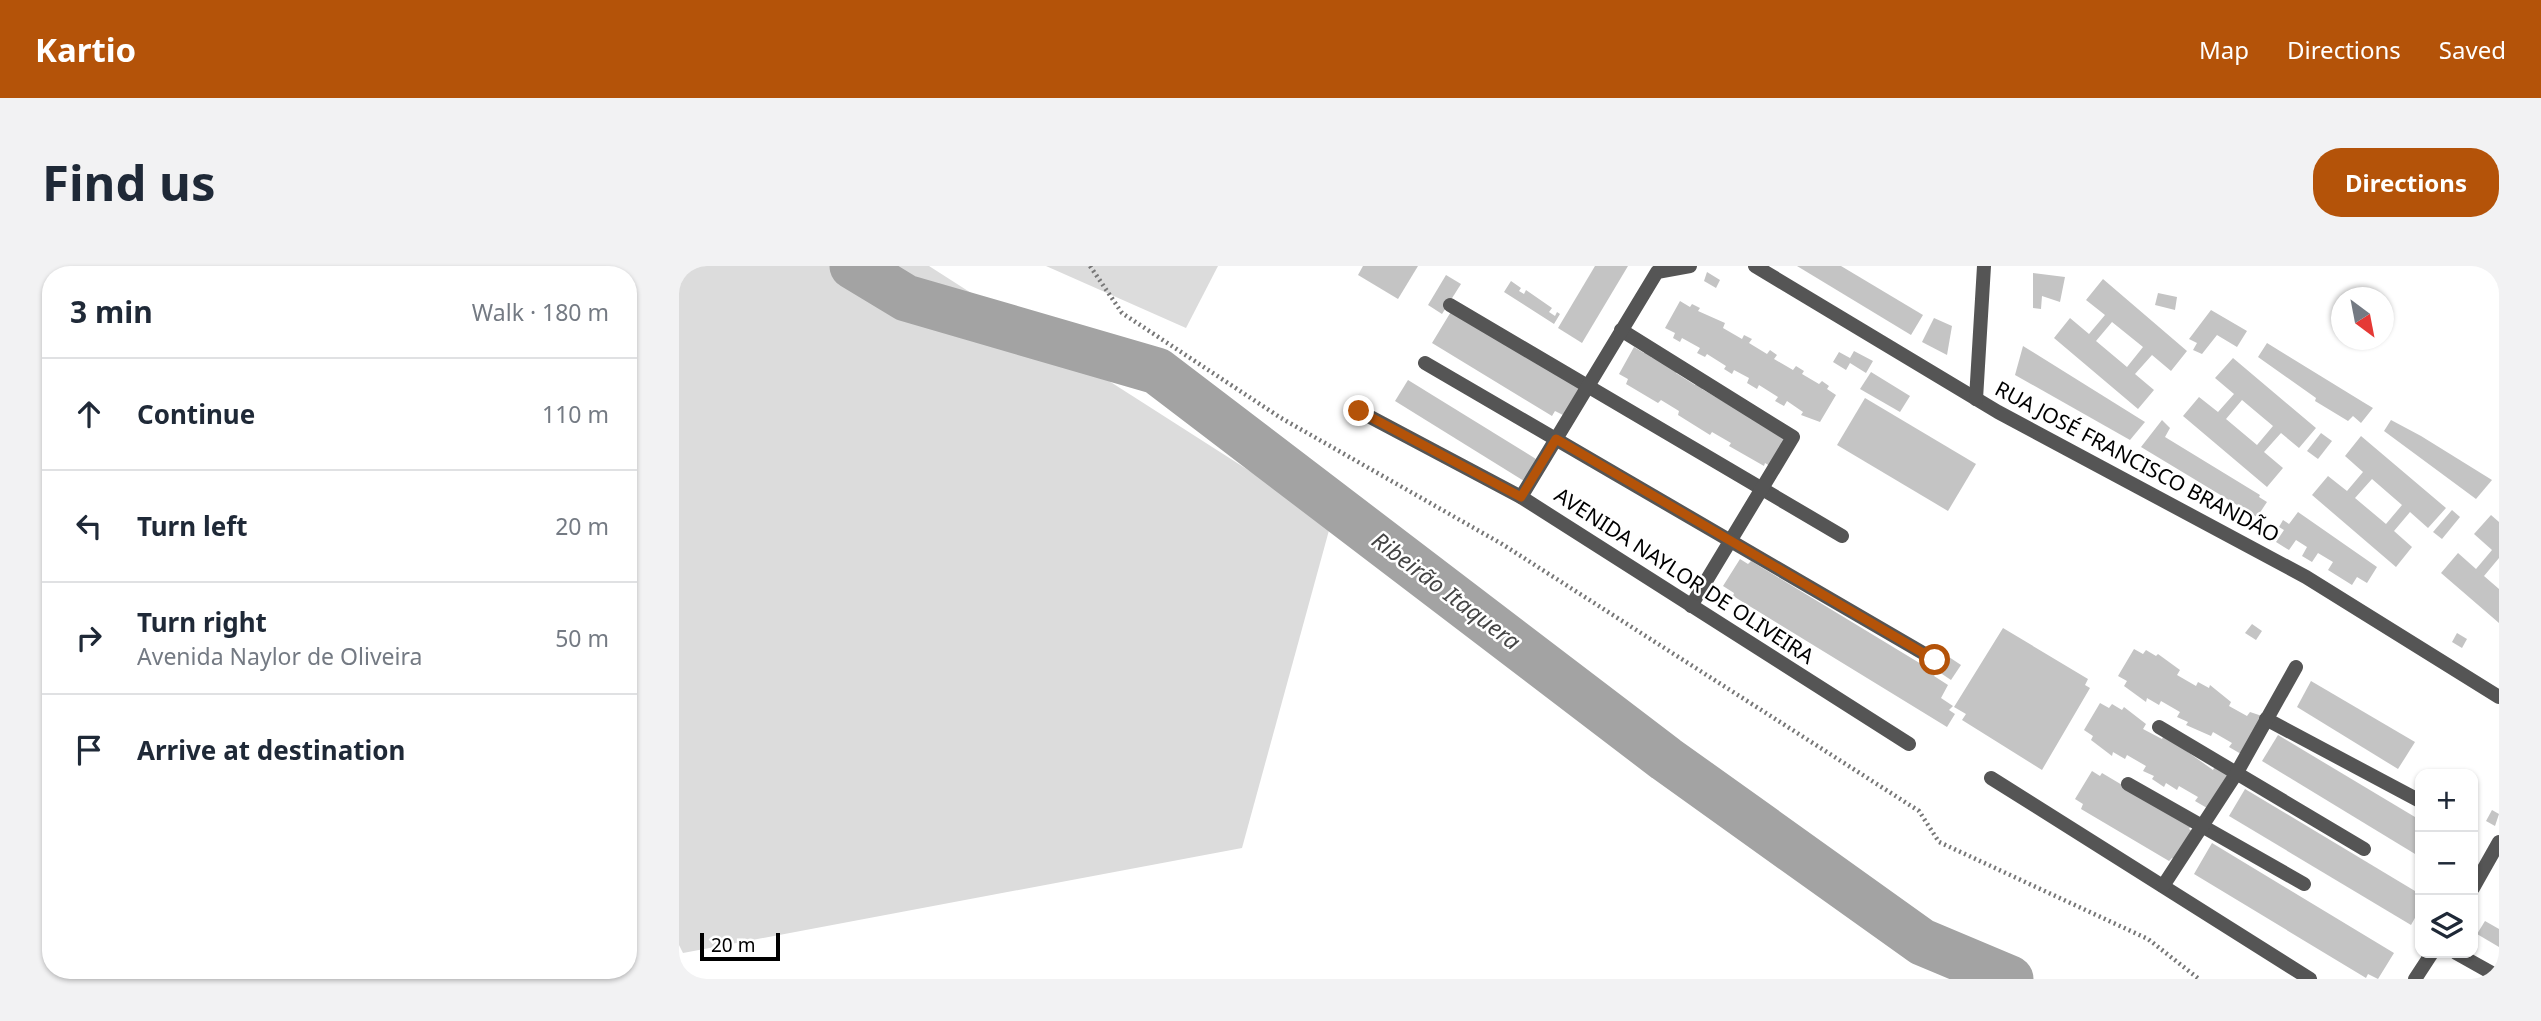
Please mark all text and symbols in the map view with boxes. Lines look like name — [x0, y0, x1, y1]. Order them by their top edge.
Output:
text: Kartio — [35, 27, 136, 72]
text: Map — [2199, 33, 2249, 66]
text: Directions — [2287, 33, 2401, 66]
text: Saved — [2439, 33, 2506, 66]
button: Directions — [2313, 148, 2499, 217]
text: Find us — [42, 149, 216, 215]
north arrow — [2331, 287, 2394, 350]
text: 3 min — [70, 291, 153, 332]
text: Walk · 180 m — [472, 296, 609, 328]
street label: RUA JOSÉ FRANCISCO BRANDÃO — [1990, 374, 2285, 548]
icon: ahead — [70, 395, 108, 433]
route end — [1343, 395, 1374, 426]
text: Continue — [137, 396, 255, 432]
text: 110 m — [542, 398, 609, 430]
street label: AVENIDA NAYLOR DE OLIVEIRA — [1549, 481, 1820, 670]
icon: left — [70, 507, 108, 545]
text: Turn left — [137, 508, 248, 544]
text: 20 m — [555, 510, 609, 542]
water label: Ribeirão Itaquera — [1366, 524, 1528, 657]
text: Turn right — [137, 604, 267, 640]
icon: right — [70, 619, 108, 657]
text: 50 m — [555, 622, 609, 654]
text: Avenida Naylor de Oliveira — [137, 640, 422, 672]
route start — [1919, 644, 1950, 675]
icon: arrive — [70, 731, 108, 769]
text: Arrive at destination — [137, 732, 406, 768]
map controls — [2415, 769, 2478, 958]
button: + — [2415, 769, 2478, 832]
button: − — [2415, 832, 2478, 895]
button: layers — [2415, 895, 2478, 958]
scale bar — [700, 930, 781, 962]
text: 20 m — [711, 932, 755, 958]

